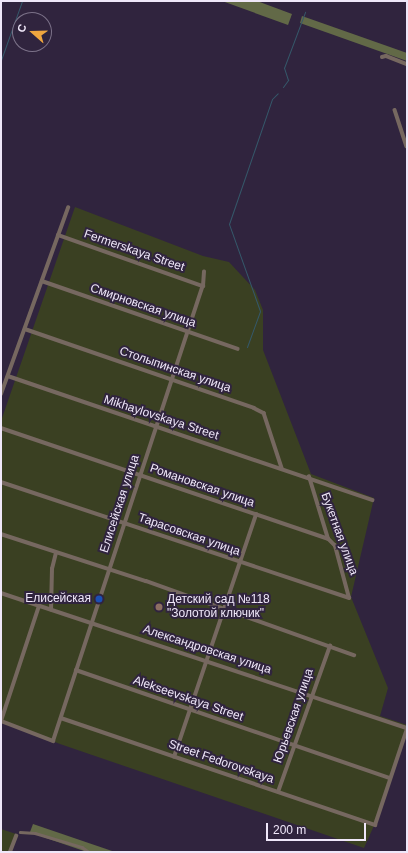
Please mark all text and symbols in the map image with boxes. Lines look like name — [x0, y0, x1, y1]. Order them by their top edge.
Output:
north arrow — [12, 12, 52, 52]
text: С — [15, 22, 29, 34]
street label: Fermerskaya Street — [82, 227, 186, 275]
street label: Смирновская улица — [88, 281, 198, 331]
street label: Столыпинская улица — [117, 344, 233, 396]
street label: Mikhaylovskaya Street — [102, 393, 220, 443]
street label: Елисейская улица — [97, 453, 143, 555]
street label: Романовская улица — [148, 461, 256, 511]
street label: Букетная улица — [317, 491, 361, 577]
street label: Тарасовская улица — [136, 511, 242, 559]
place label: Елисейская — [25, 592, 91, 606]
place label: Детский сад №118 "Золотой ключик" — [167, 593, 270, 621]
marker: Елисейская — [94, 594, 104, 604]
marker: Детский сад №118 "Золотой ключик" — [154, 602, 164, 612]
street label: Александровская улица — [141, 622, 273, 678]
street label: Юрьевская улица — [271, 667, 317, 765]
street label: Alekseevskaya Street — [131, 673, 245, 725]
street label: Street Fedorovskaya — [166, 737, 276, 787]
scale bar — [268, 815, 368, 841]
text: 200 m — [273, 823, 306, 837]

